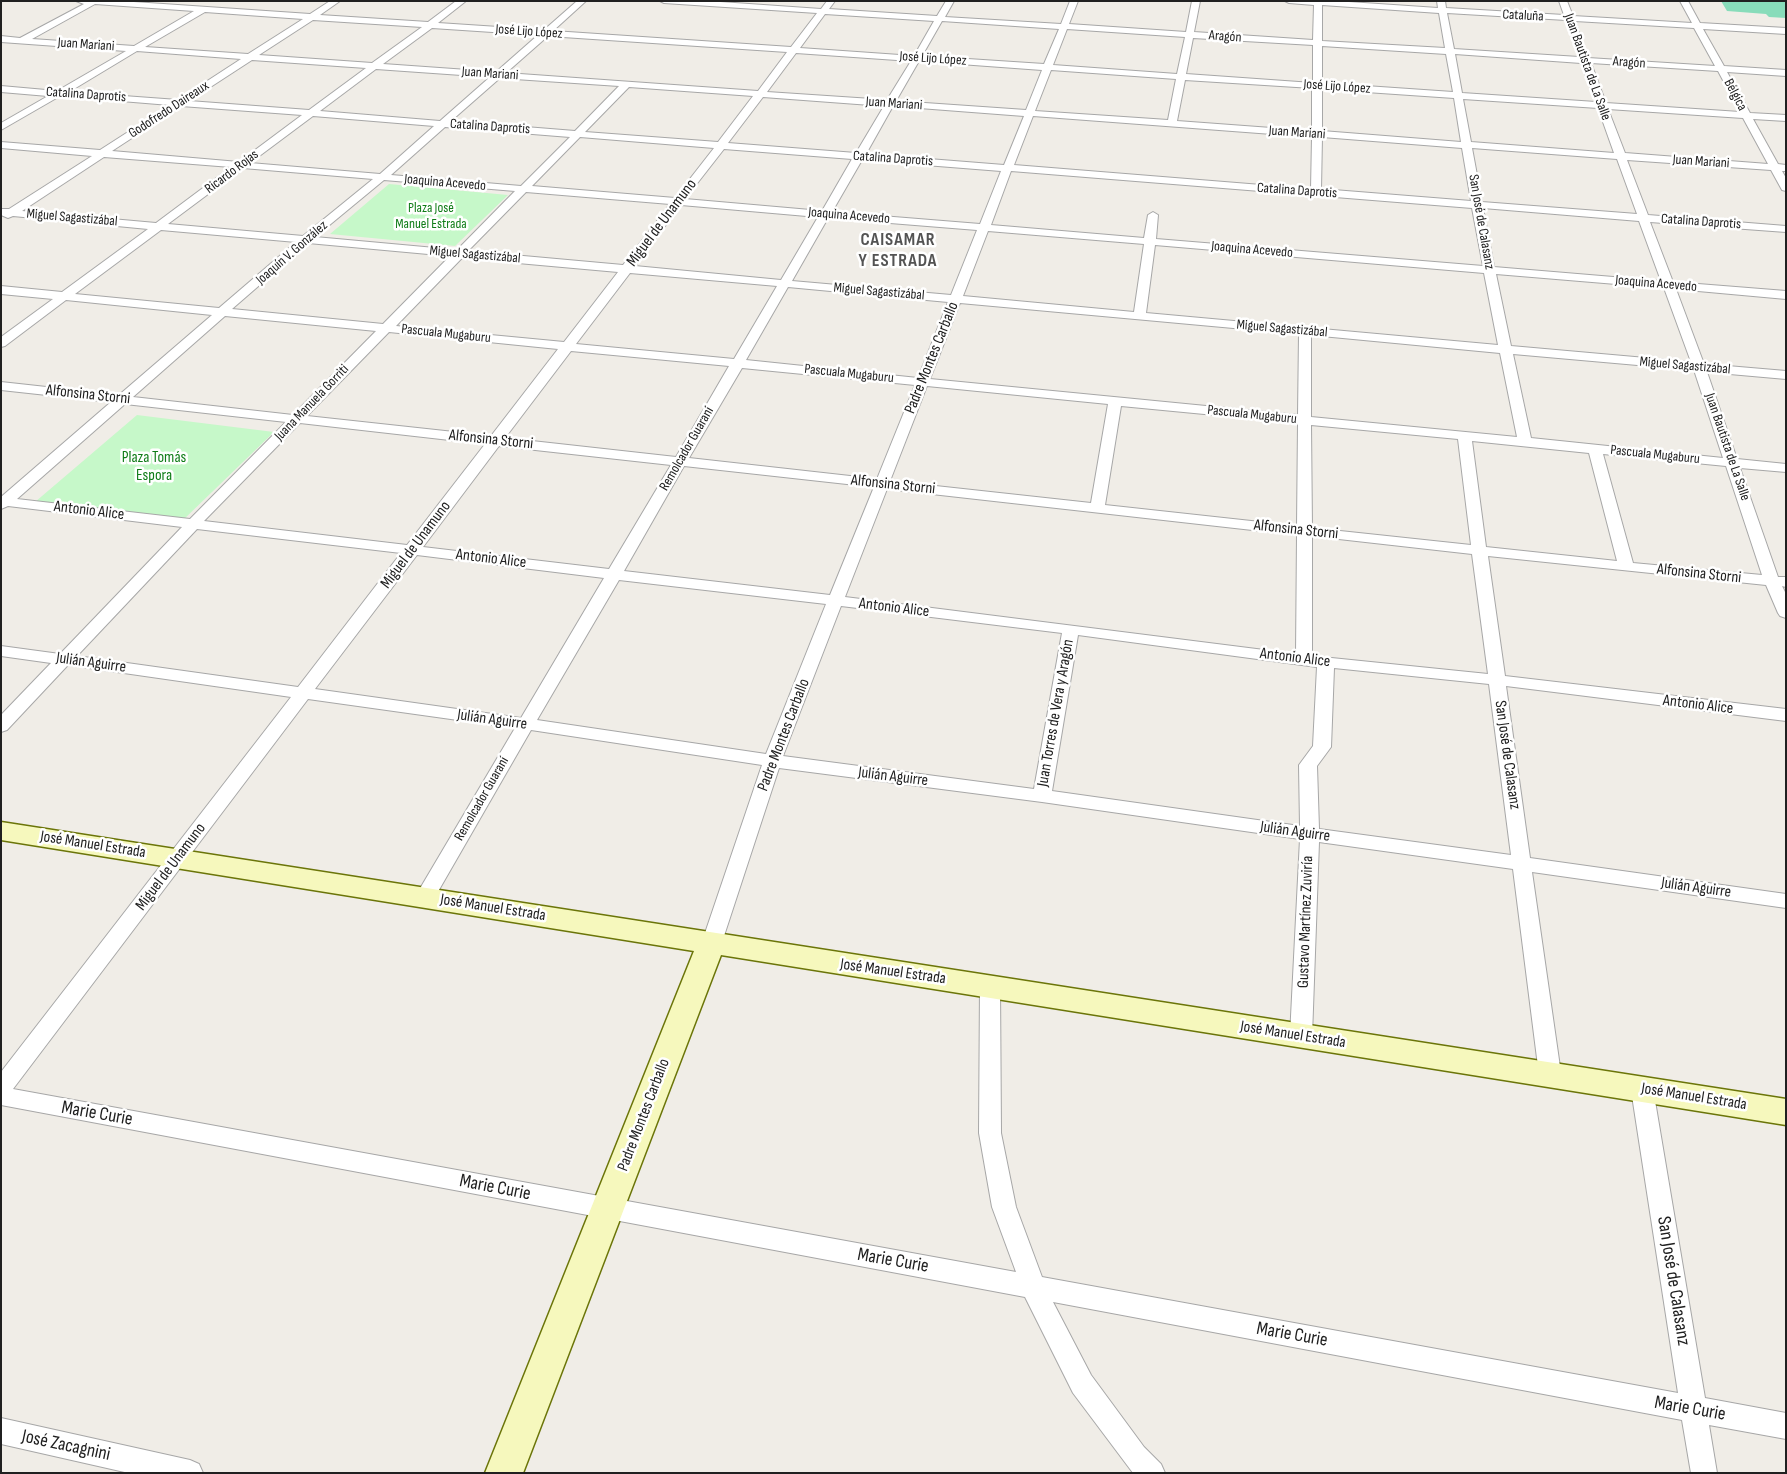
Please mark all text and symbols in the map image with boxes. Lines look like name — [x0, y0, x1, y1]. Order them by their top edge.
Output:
street label: Cataluña — [1502, 7, 1544, 25]
street label: Juan Bautista de La Salle — [1560, 11, 1614, 123]
street label: José Lijo López — [495, 21, 563, 43]
street label: Aragón — [1208, 27, 1242, 47]
street label: Juan Mariani — [57, 35, 115, 55]
street label: José Lijo López — [899, 48, 967, 70]
street label: Aragón — [1612, 53, 1646, 73]
street label: Juan Mariani — [461, 64, 519, 84]
street label: José Lijo López — [1303, 76, 1371, 98]
street label: Bélgica — [1720, 76, 1750, 114]
street label: Godofredo Daireaux — [126, 78, 212, 142]
street label: Catalina Daprotis — [45, 84, 127, 106]
street label: Juan Mariani — [865, 94, 923, 114]
street label: Catalina Daprotis — [449, 116, 531, 138]
street label: Juan Mariani — [1268, 123, 1326, 143]
street label: Ricardo Rojas — [202, 146, 262, 198]
street label: Catalina Daprotis — [852, 148, 934, 170]
street label: Juan Mariani — [1672, 152, 1730, 172]
street label: Joaquina Acevedo — [404, 171, 486, 195]
street label: San José de Calasanz — [1464, 173, 1498, 271]
street label: Miguel de Unamuno — [623, 175, 701, 271]
street label: Catalina Daprotis — [1256, 180, 1338, 202]
park label: Plaza José Manuel Estrada — [395, 200, 467, 232]
street label: Joaquina Acevedo — [808, 204, 890, 228]
street label: Miguel Sagastizábal — [26, 206, 118, 230]
street label: Catalina Daprotis — [1660, 211, 1742, 233]
street label: Joaquín V. González — [253, 217, 331, 289]
district label: CAISAMAR Y ESTRADA — [857, 229, 939, 272]
street label: Joaquina Acevedo — [1211, 238, 1293, 262]
street label: Miguel Sagastizábal — [429, 243, 521, 267]
street label: Joaquina Acevedo — [1615, 272, 1697, 296]
street label: Miguel Sagastizábal — [833, 280, 925, 304]
street label: Padre Montes Carballo — [901, 299, 963, 417]
street label: Miguel Sagastizábal — [1236, 317, 1328, 341]
street label: Pascuala Mugaburu — [401, 321, 491, 347]
street label: Miguel Sagastizábal — [1639, 354, 1731, 378]
street label: Juana Manuela Gorriti — [271, 361, 353, 445]
street label: Pascuala Mugaburu — [804, 361, 894, 387]
street label: Alfonsina Storni — [45, 381, 131, 409]
street label: Juan Bautista de La Salle — [1701, 391, 1753, 503]
street label: Pascuala Mugaburu — [1207, 402, 1297, 428]
street label: Remolcador Guaraní — [656, 404, 718, 494]
street label: Alfonsina Storni — [448, 426, 534, 454]
street label: Pascuala Mugaburu — [1610, 442, 1700, 468]
park label: Plaza Tomás Espora — [122, 448, 186, 486]
street label: Alfonsina Storni — [850, 471, 936, 499]
street label: Antonio Alice — [53, 497, 125, 525]
street label: Miguel de Unamuno — [377, 497, 455, 593]
street label: Alfonsina Storni — [1253, 516, 1339, 544]
street label: Antonio Alice — [455, 545, 527, 573]
street label: Alfonsina Storni — [1656, 560, 1742, 588]
street label: Antonio Alice — [858, 594, 930, 622]
street label: Juan Torres de Vera y Aragón — [1034, 638, 1078, 788]
street label: Antonio Alice — [1259, 644, 1331, 672]
street label: Julián Aguirre — [55, 649, 127, 677]
street label: Padre Montes Carballo — [754, 676, 814, 794]
street label: Antonio Alice — [1662, 691, 1734, 719]
street label: San José de Calasanz — [1490, 699, 1524, 811]
street label: Julián Aguirre — [456, 706, 528, 734]
street label: Remolcador Guaraní — [451, 754, 513, 844]
street label: Julián Aguirre — [857, 763, 929, 791]
street label: Julián Aguirre — [1259, 818, 1331, 846]
street label: Miguel de Unamuno — [132, 819, 210, 915]
street label: José Manuel Estrada — [39, 827, 147, 863]
street label: Gustavo Martínez Zuviría — [1294, 855, 1318, 989]
street label: Julián Aguirre — [1660, 874, 1732, 902]
street label: José Manuel Estrada — [439, 890, 547, 926]
street label: José Manuel Estrada — [839, 955, 947, 989]
street label: José Manuel Estrada — [1239, 1017, 1347, 1053]
street label: Padre Montes Carballo — [614, 1056, 674, 1174]
street label: José Manuel Estrada — [1640, 1079, 1748, 1115]
street label: Marie Curie — [60, 1097, 134, 1131]
street label: Marie Curie — [458, 1170, 532, 1206]
street label: San José de Calasanz — [1652, 1215, 1694, 1347]
street label: Marie Curie — [856, 1244, 930, 1278]
street label: Marie Curie — [1255, 1318, 1329, 1352]
street label: Marie Curie — [1653, 1392, 1727, 1426]
street label: José Zacagnini — [20, 1426, 112, 1466]

